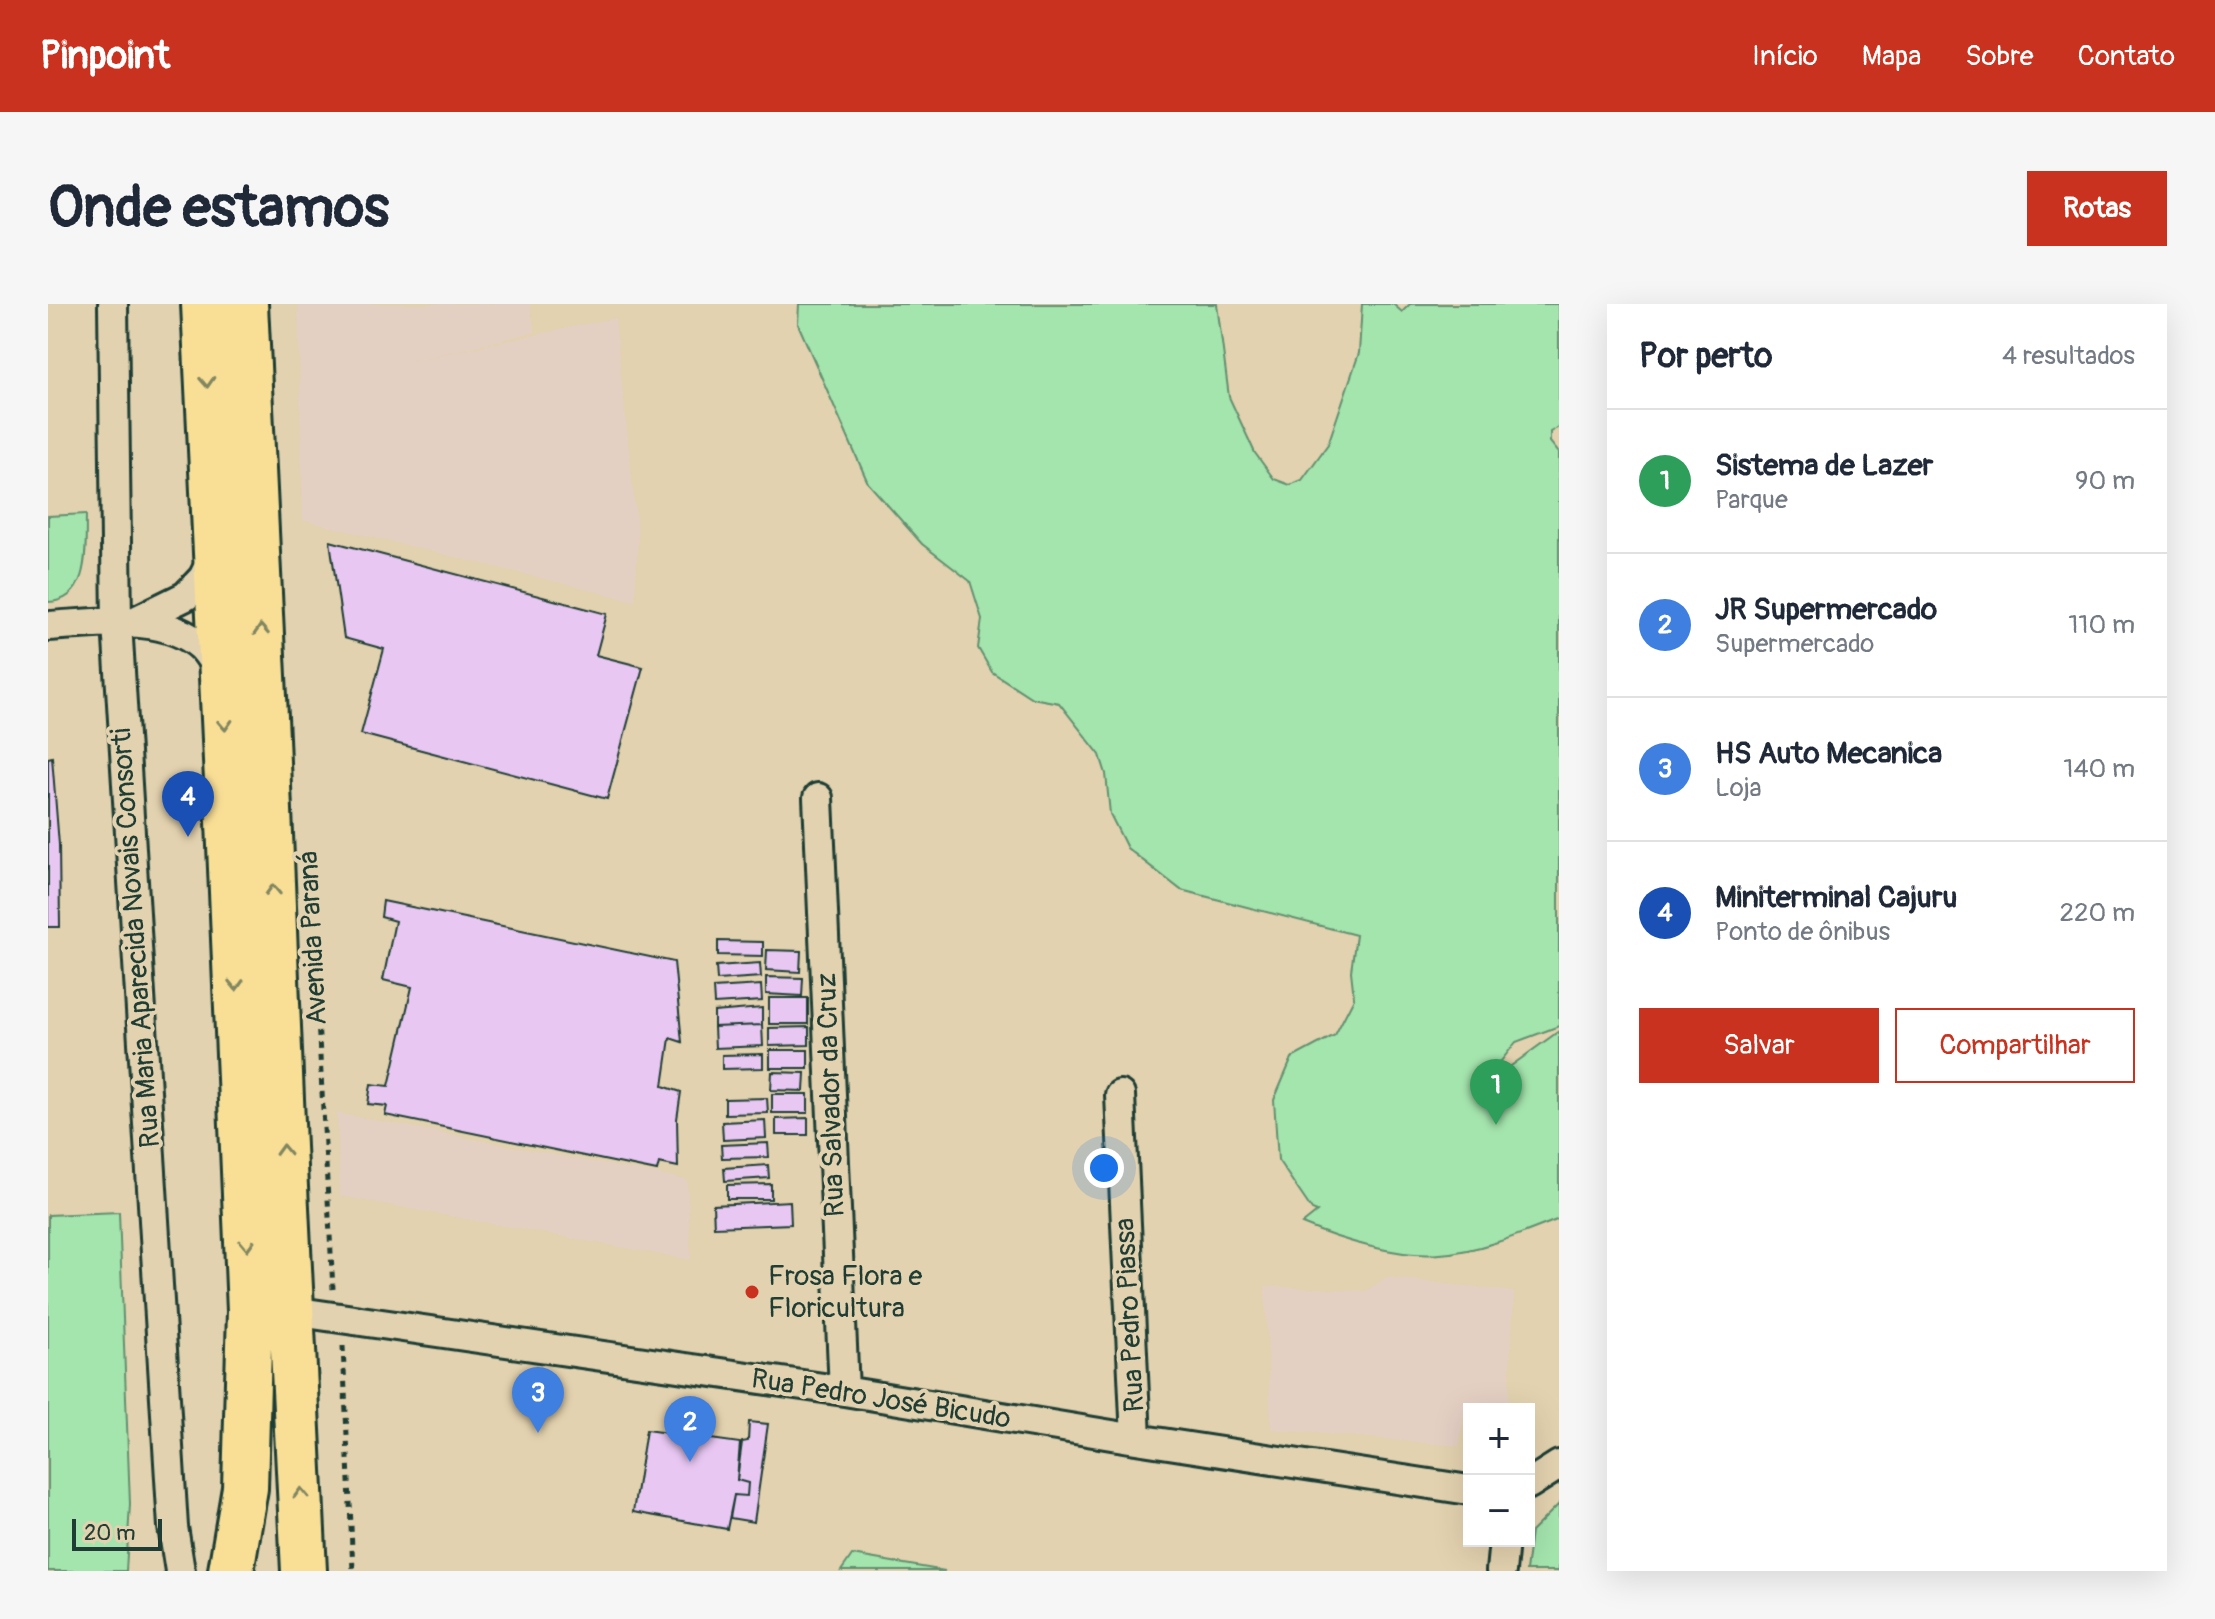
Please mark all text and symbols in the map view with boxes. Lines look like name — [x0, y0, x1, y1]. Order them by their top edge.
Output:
text: Pinpoint — [40, 32, 170, 80]
text: Início — [1752, 39, 1818, 74]
text: Mapa — [1862, 39, 1921, 74]
text: Sobre — [1965, 39, 2034, 74]
text: Contato — [2078, 39, 2175, 74]
button: Rotas — [2027, 171, 2167, 246]
text: Onde estamos — [48, 174, 389, 243]
text: Por perto — [1639, 335, 1772, 378]
text: 4 resultados — [2002, 340, 2135, 372]
one-way arrow — [199, 376, 216, 389]
text: Sistema de Lazer — [1715, 447, 1933, 484]
text: 1 — [1660, 465, 1670, 497]
text: 90 m — [2075, 465, 2135, 497]
text: Parque — [1715, 484, 1788, 516]
text: JR Supermercado — [1715, 591, 1937, 628]
text: 2 — [1658, 609, 1672, 641]
text: 110 m — [2068, 609, 2135, 641]
one-way arrow — [253, 623, 270, 636]
text: Supermercado — [1715, 628, 1874, 660]
one-way arrow — [216, 719, 233, 732]
street label: Rua Maria Aparecida Novais Consorti — [104, 727, 168, 1149]
text: HS Auto Mecanica — [1715, 735, 1942, 772]
text: 3 — [1658, 753, 1672, 785]
text: 140 m — [2063, 753, 2135, 785]
pin: 4 — [162, 771, 214, 837]
text: Loja — [1715, 772, 1762, 804]
street label: Avenida Paraná — [291, 850, 335, 1026]
text: Miniterminal Cajuru — [1715, 879, 1957, 916]
one-way arrow — [264, 883, 281, 896]
text: 4 — [1657, 897, 1673, 929]
text: 220 m — [2059, 897, 2135, 929]
text: Ponto de ônibus — [1715, 916, 1890, 948]
street label: Rua Salvador da Cruz — [809, 972, 853, 1218]
one-way arrow — [228, 979, 245, 992]
button: Salvar — [1639, 1008, 1879, 1083]
button: Compartilhar — [1895, 1008, 2135, 1083]
pin: 1 — [1470, 1059, 1522, 1125]
one-way arrow — [275, 1143, 292, 1156]
your location — [1084, 1148, 1124, 1188]
street label: Rua Pedro Piassa — [1107, 1217, 1153, 1413]
one-way arrow — [238, 1239, 255, 1252]
place label: Frosa Flora e Floricultura — [768, 1259, 923, 1326]
marker: Frosa Flora e Floricultura — [743, 1283, 761, 1301]
street label: Rua Pedro José Bicudo — [749, 1361, 1013, 1437]
pin: 3 — [512, 1367, 564, 1433]
pin: 2 — [664, 1396, 716, 1462]
map controls — [1463, 1403, 1535, 1547]
button: + — [1463, 1403, 1535, 1475]
button: − — [1463, 1475, 1535, 1547]
one-way arrow — [293, 1486, 310, 1499]
scale bar — [72, 1515, 162, 1551]
text: 20 m — [84, 1519, 136, 1547]

